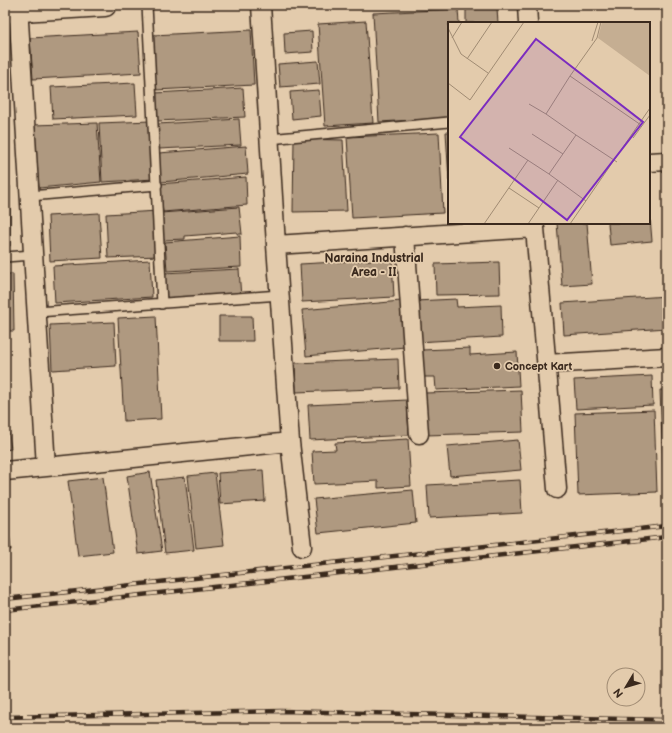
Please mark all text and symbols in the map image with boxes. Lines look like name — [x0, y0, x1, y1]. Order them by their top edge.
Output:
inset map — [448, 22, 650, 224]
district label: Naraina Industrial Area - II — [324, 251, 424, 280]
place label: Concept Kart — [505, 360, 572, 373]
marker: Concept Kart — [492, 361, 502, 371]
north arrow — [606, 667, 646, 707]
text: N — [611, 686, 626, 700]

